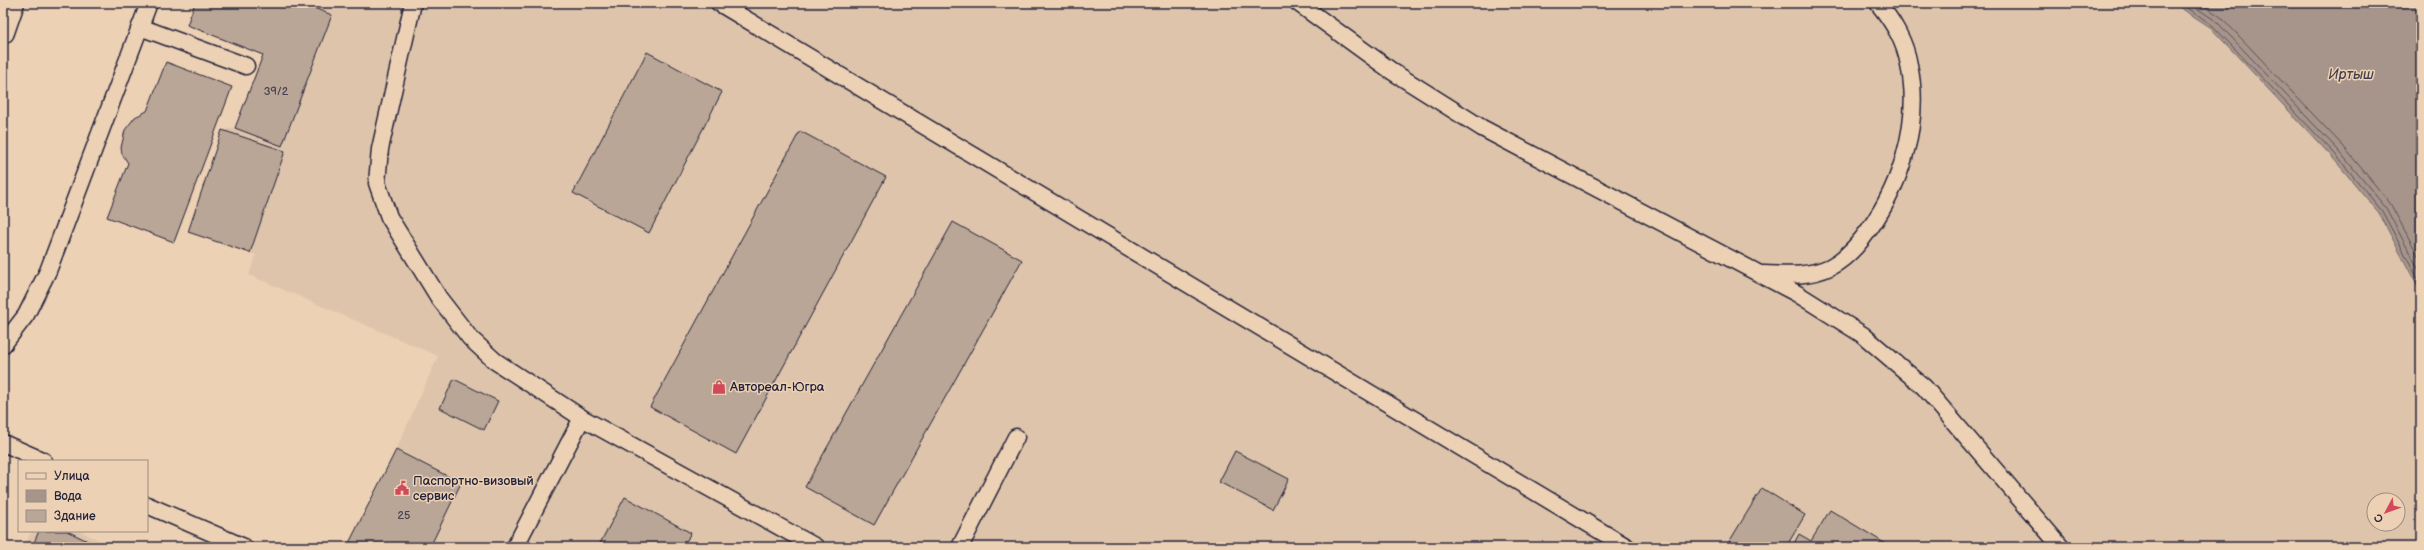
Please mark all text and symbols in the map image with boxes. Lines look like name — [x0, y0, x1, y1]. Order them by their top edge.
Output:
water label: Иртыш — [2328, 66, 2374, 83]
house number: 39/2 — [264, 85, 289, 98]
shop icon: Автореал-Югра — [711, 379, 727, 395]
place label: Автореал-Югра — [729, 379, 825, 395]
legend — [18, 460, 148, 532]
text: Улица — [54, 469, 90, 484]
place label: Паспортно-визовый сервис — [413, 473, 534, 504]
public building icon: Паспортно-визовый сервис — [394, 480, 410, 496]
text: Вода — [54, 489, 82, 504]
north arrow — [2366, 492, 2406, 532]
text: Здание — [54, 509, 96, 524]
house number: 25 — [398, 509, 410, 522]
text: С — [2371, 511, 2386, 525]

